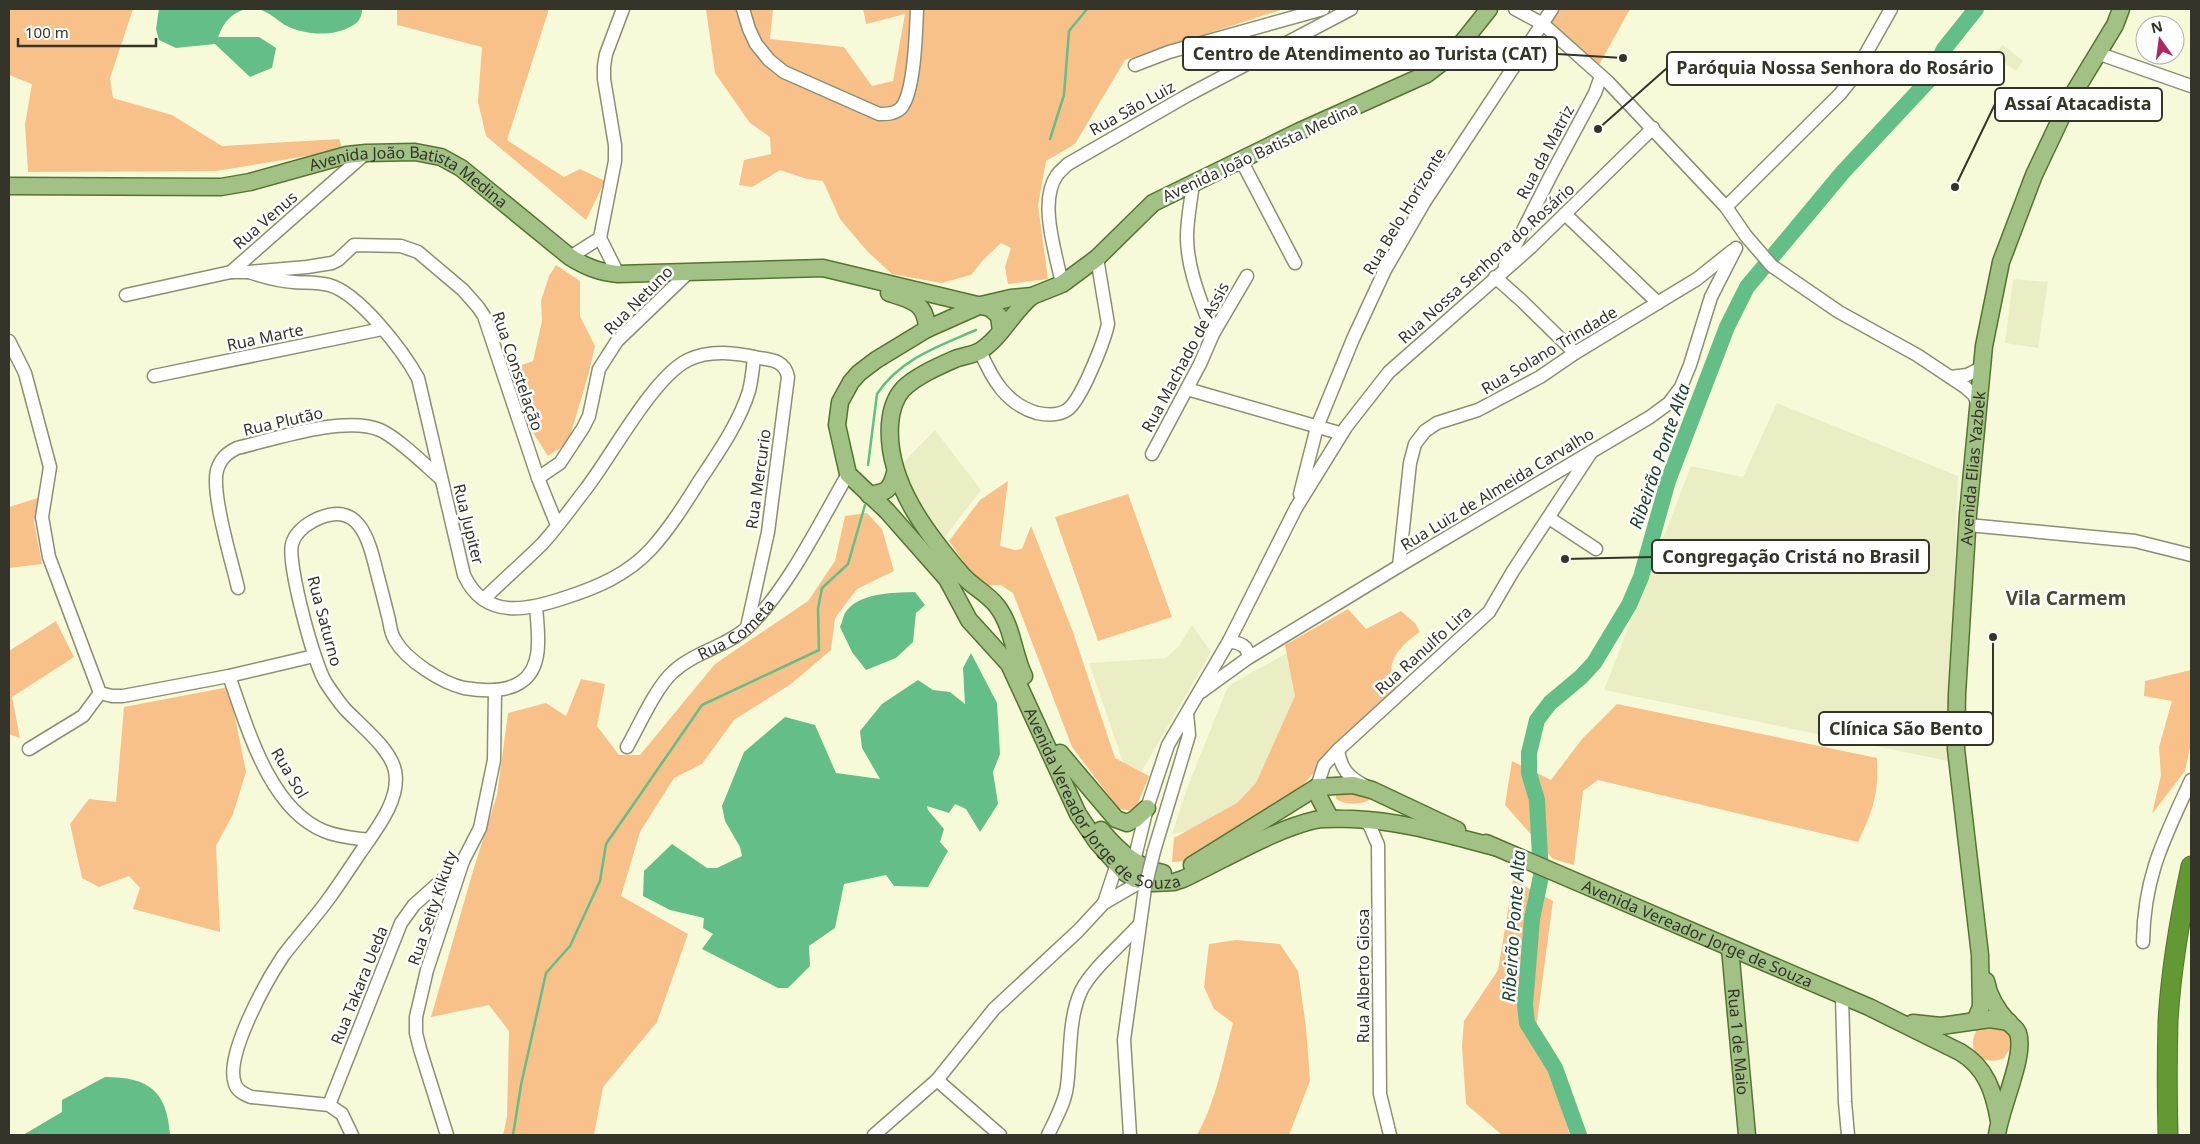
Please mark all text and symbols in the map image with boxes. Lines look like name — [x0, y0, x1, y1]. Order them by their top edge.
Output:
scale bar — [18, 15, 155, 47]
north arrow — [2135, 15, 2185, 65]
text: N — [2149, 16, 2165, 37]
text: 100 m — [25, 22, 69, 42]
callout: Centro de Atendimento ao Turista (CAT) — [1183, 37, 1557, 70]
text: Centro de Atendimento ao Turista (CAT) — [1193, 41, 1547, 65]
callout: Paróquia Nossa Senhora do Rosário — [1667, 52, 2004, 85]
text: Paróquia Nossa Senhora do Rosário — [1676, 55, 1994, 79]
street label: Rua São Luiz — [1085, 75, 1179, 141]
callout: Assaí Atacadista — [1995, 88, 2162, 121]
text: Assaí Atacadista — [2005, 91, 2151, 115]
street label: Avenida João Batista Medina — [1159, 97, 1361, 207]
street label: Rua da Matriz — [1511, 101, 1579, 203]
street label: Avenida João Batista Medina — [307, 141, 512, 213]
street label: Rua Belo Horizonte — [1357, 143, 1451, 279]
street label: Rua Nossa Senhora do Rosário — [1393, 178, 1579, 348]
street label: Rua Venus — [228, 186, 302, 254]
street label: Rua Netuno — [599, 261, 677, 339]
street label: Rua Machado de Assis — [1136, 278, 1234, 436]
street label: Rua Solano Trindade — [1477, 301, 1621, 399]
street label: Rua Constelação — [487, 309, 549, 433]
street label: Rua Marte — [225, 318, 305, 356]
water label: Ribeirão Ponte Alta — [1623, 380, 1695, 532]
street label: Avenida Elias Yazbek — [1955, 390, 1991, 546]
street label: Rua Plutão — [241, 401, 325, 441]
street label: Rua Luiz de Almeida Carvalho — [1396, 422, 1598, 556]
street label: Rua Mercurio — [740, 428, 776, 530]
street label: Rua Jupiter — [448, 481, 490, 567]
callout: Congregação Cristá no Brasil — [1652, 540, 1929, 573]
text: Congregação Cristá no Brasil — [1662, 544, 1920, 568]
street label: Rua Saturno — [302, 573, 348, 669]
district label: Vila Carmem — [2006, 585, 2126, 611]
street label: Rua Cometa — [694, 594, 780, 665]
street label: Rua Ranulfo Lira — [1370, 601, 1476, 699]
street label: Avenida Vereador Jorge de Souza — [1020, 704, 1183, 894]
callout: Clínica São Bento — [1819, 712, 1993, 745]
text: Clínica São Bento — [1829, 716, 1983, 740]
street label: Rua Sol — [266, 744, 314, 802]
street label: Rua Seity Kikuty — [402, 847, 462, 968]
water label: Ribeirão Ponte Alta — [1496, 849, 1530, 1003]
street label: Avenida Vereador Jorge de Souza — [1579, 874, 1816, 993]
street label: Rua Alberto Giosa — [1352, 909, 1374, 1043]
street label: Rua Takara Ueda — [325, 922, 393, 1048]
street label: Rua 1 de Maio — [1723, 987, 1754, 1096]

